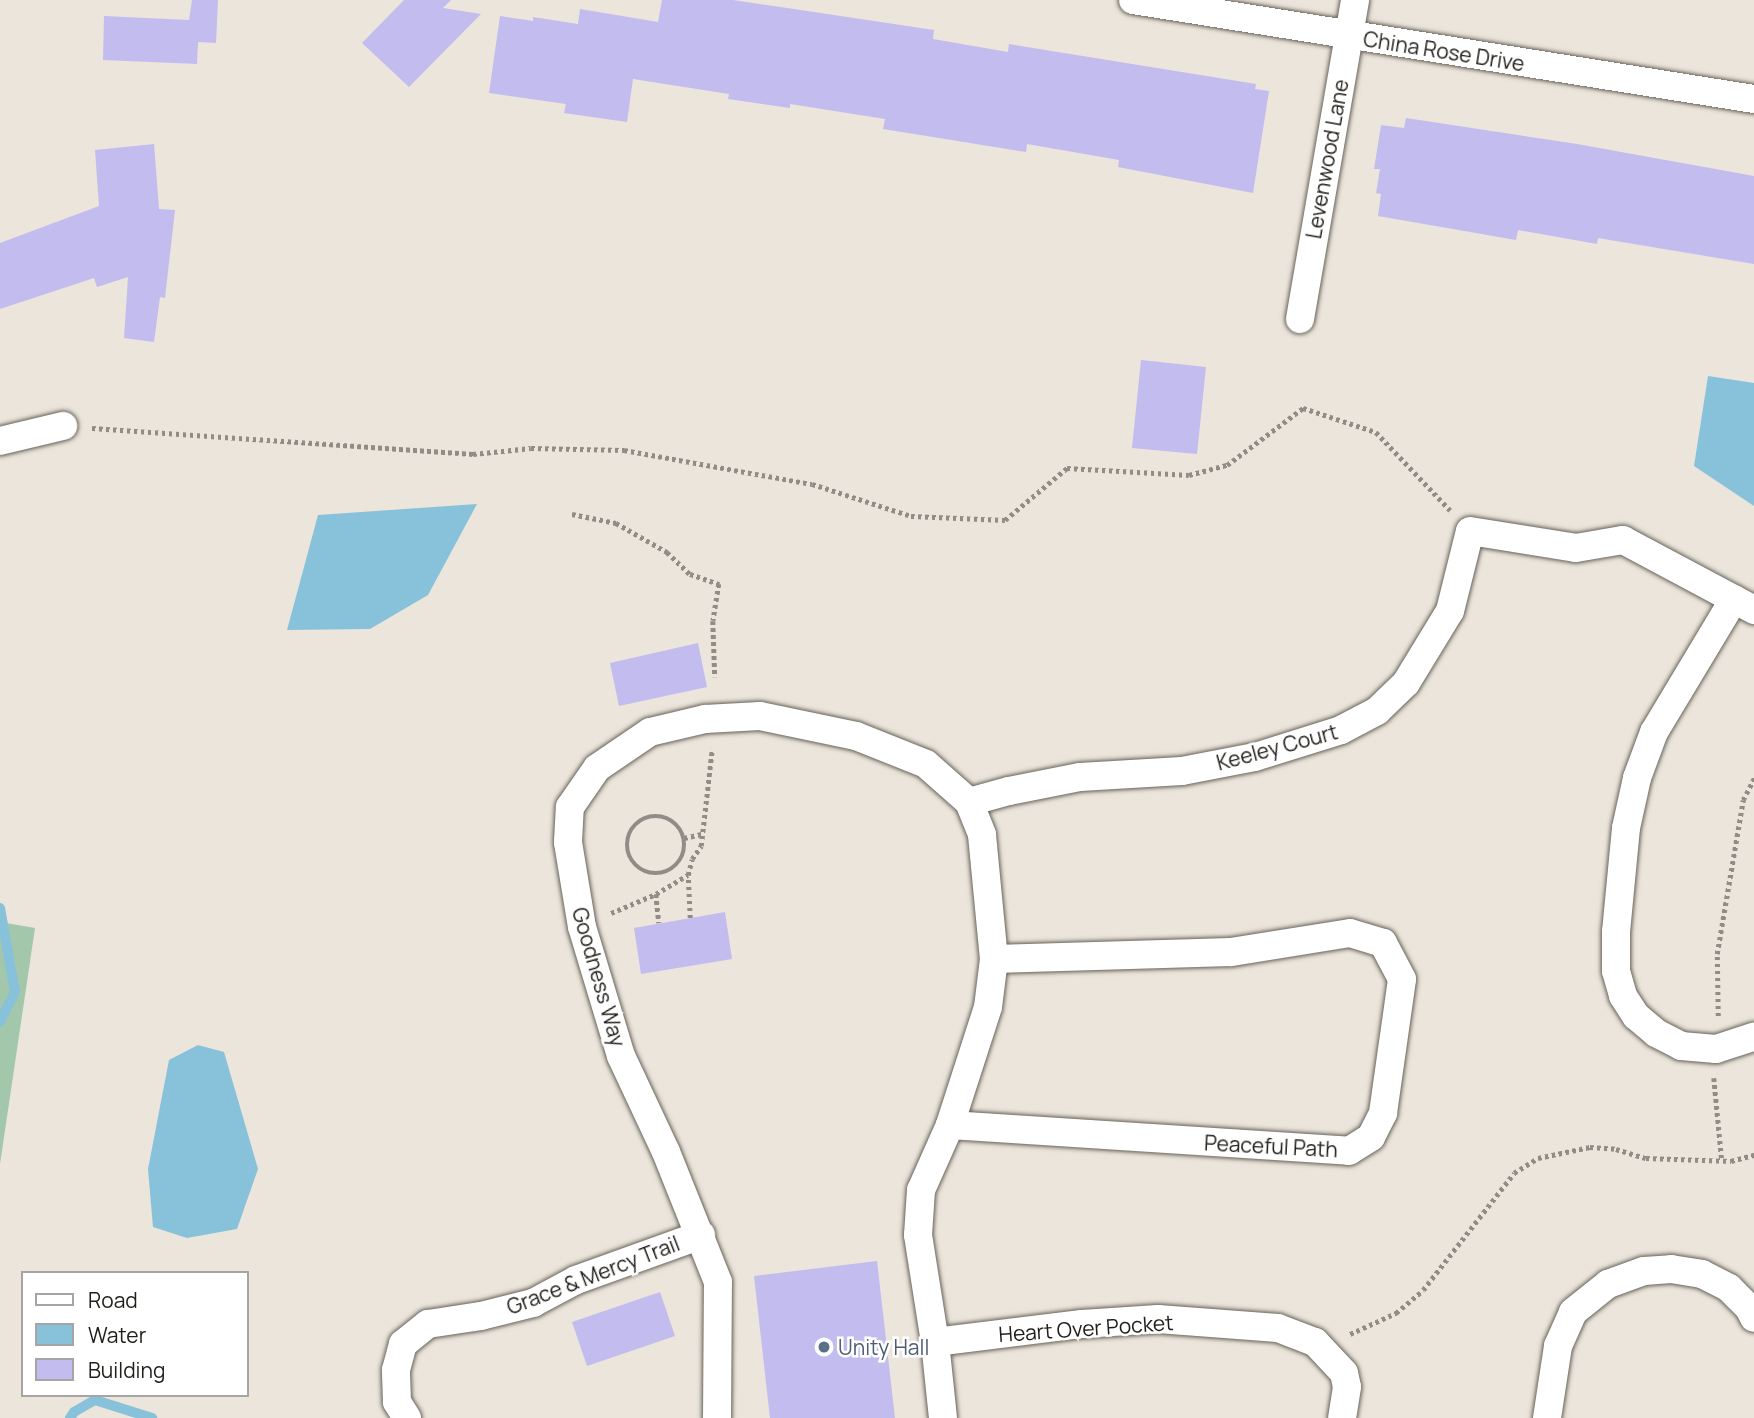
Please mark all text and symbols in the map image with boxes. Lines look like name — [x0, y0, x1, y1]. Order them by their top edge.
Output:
street label: China Rose Drive — [1362, 26, 1526, 76]
street label: Levenwood Lane — [1301, 77, 1353, 241]
street label: Keeley Court — [1214, 719, 1340, 775]
street label: Goodness Way — [567, 904, 631, 1050]
street label: Peaceful Path — [1204, 1130, 1338, 1162]
street label: Grace & Mercy Trail — [503, 1230, 683, 1320]
legend — [21, 1271, 248, 1397]
text: Road — [88, 1286, 138, 1314]
street label: Heart Over Pocket — [998, 1309, 1174, 1347]
text: Water — [88, 1321, 146, 1349]
place label: Unity Hall — [838, 1334, 929, 1360]
marker: Unity Hall — [816, 1339, 832, 1355]
text: Building — [88, 1356, 165, 1384]

